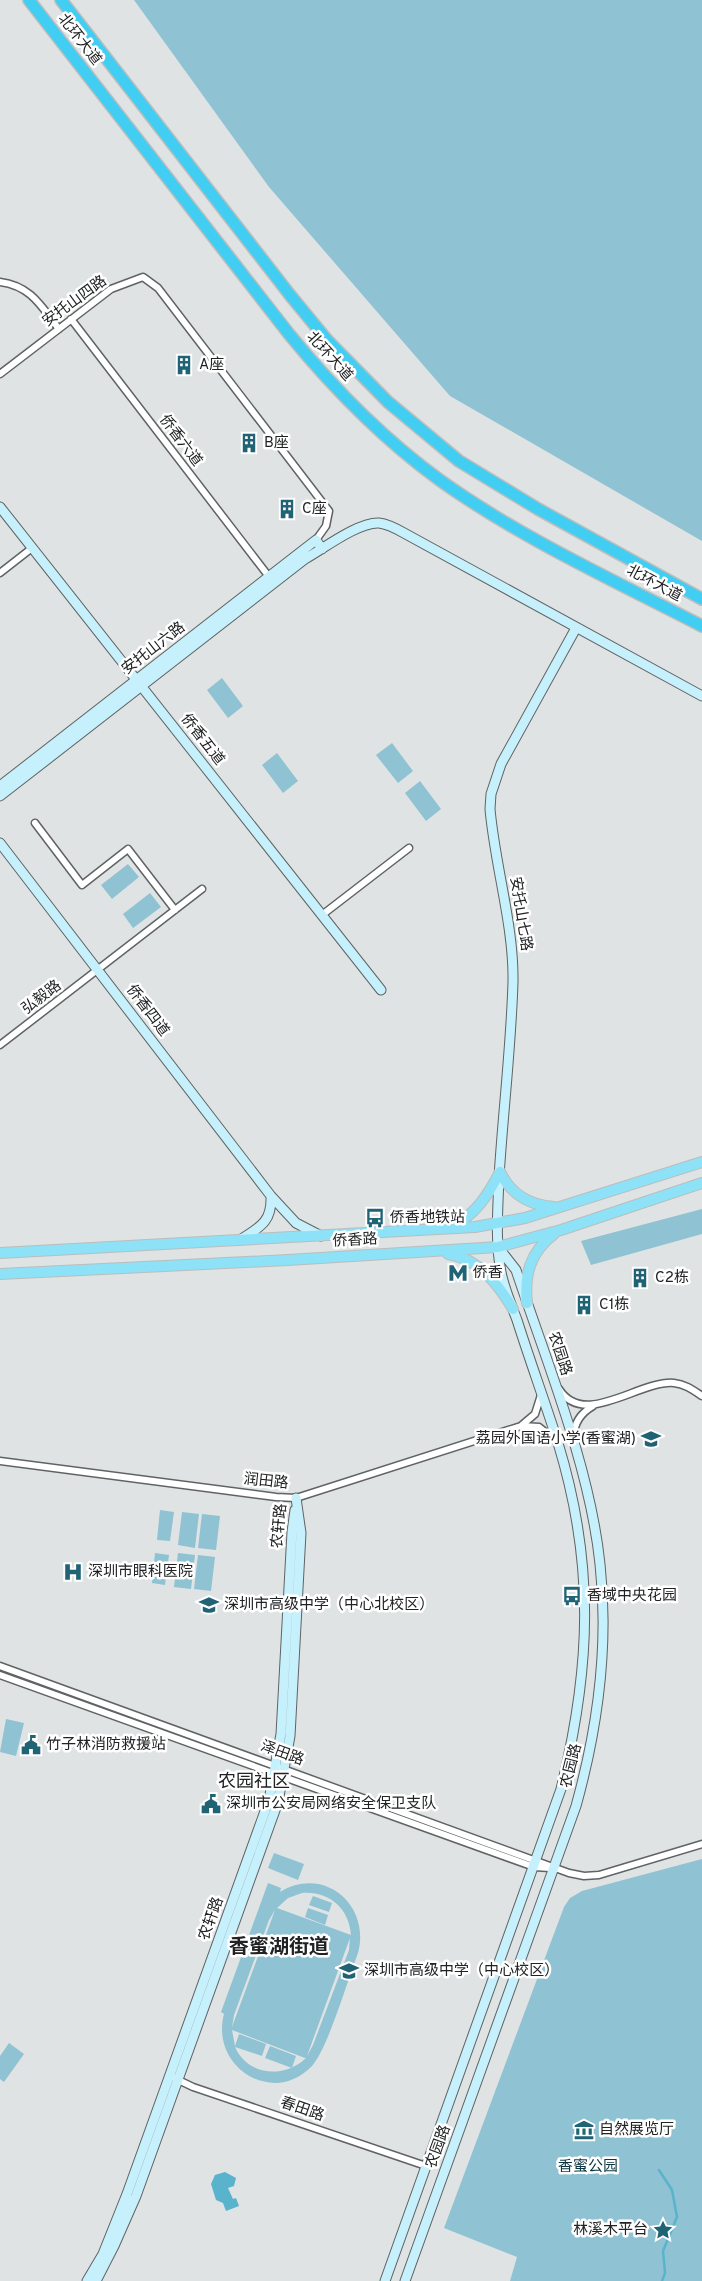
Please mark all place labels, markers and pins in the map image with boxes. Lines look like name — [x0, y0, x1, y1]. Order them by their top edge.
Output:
building icon: A座 — [173, 354, 195, 376]
place label: A座 — [199, 356, 224, 375]
building icon: B座 — [238, 432, 260, 454]
place label: B座 — [264, 434, 289, 453]
building icon: C座 — [276, 498, 298, 520]
place label: C座 — [302, 500, 327, 519]
bus stop icon: 侨香地铁站 — [364, 1207, 386, 1229]
place label: 侨香地铁站 — [390, 1209, 465, 1228]
metro station icon: 侨香 — [447, 1262, 469, 1284]
place label: 侨香 — [473, 1264, 503, 1283]
building icon: C2栋 — [629, 1267, 651, 1289]
place label: C2栋 — [655, 1268, 689, 1288]
building icon: C1栋 — [573, 1294, 595, 1316]
place label: C1栋 — [599, 1295, 629, 1315]
school or university icon: 荔园外国语小学(香蜜湖) — [640, 1428, 662, 1450]
place label: 荔园外国语小学(香蜜湖) — [476, 1430, 636, 1449]
hospital icon: 深圳市眼科医院 — [62, 1561, 84, 1583]
place label: 深圳市眼科医院 — [88, 1563, 193, 1582]
bus stop icon: 香域中央花园 — [561, 1585, 583, 1607]
place label: 香域中央花园 — [587, 1587, 677, 1606]
school or university icon: 深圳市高级中学（中心北校区） — [198, 1594, 220, 1616]
place label: 深圳市高级中学（中心北校区） — [224, 1595, 434, 1615]
public building icon: 竹子林消防救援站 — [20, 1734, 42, 1756]
place label: 竹子林消防救援站 — [46, 1736, 166, 1755]
public building icon: 深圳市公安局网络安全保卫支队 — [200, 1793, 222, 1815]
place label: 深圳市公安局网络安全保卫支队 — [226, 1795, 436, 1814]
school or university icon: 深圳市高级中学（中心校区） — [338, 1960, 360, 1982]
place label: 深圳市高级中学（中心校区） — [364, 1961, 559, 1981]
museum icon: 自然展览厅 — [573, 2119, 595, 2141]
place label: 自然展览厅 — [599, 2120, 674, 2140]
place icon: 林溪木平台 — [652, 2219, 674, 2241]
place label: 林溪木平台 — [573, 2221, 648, 2240]

